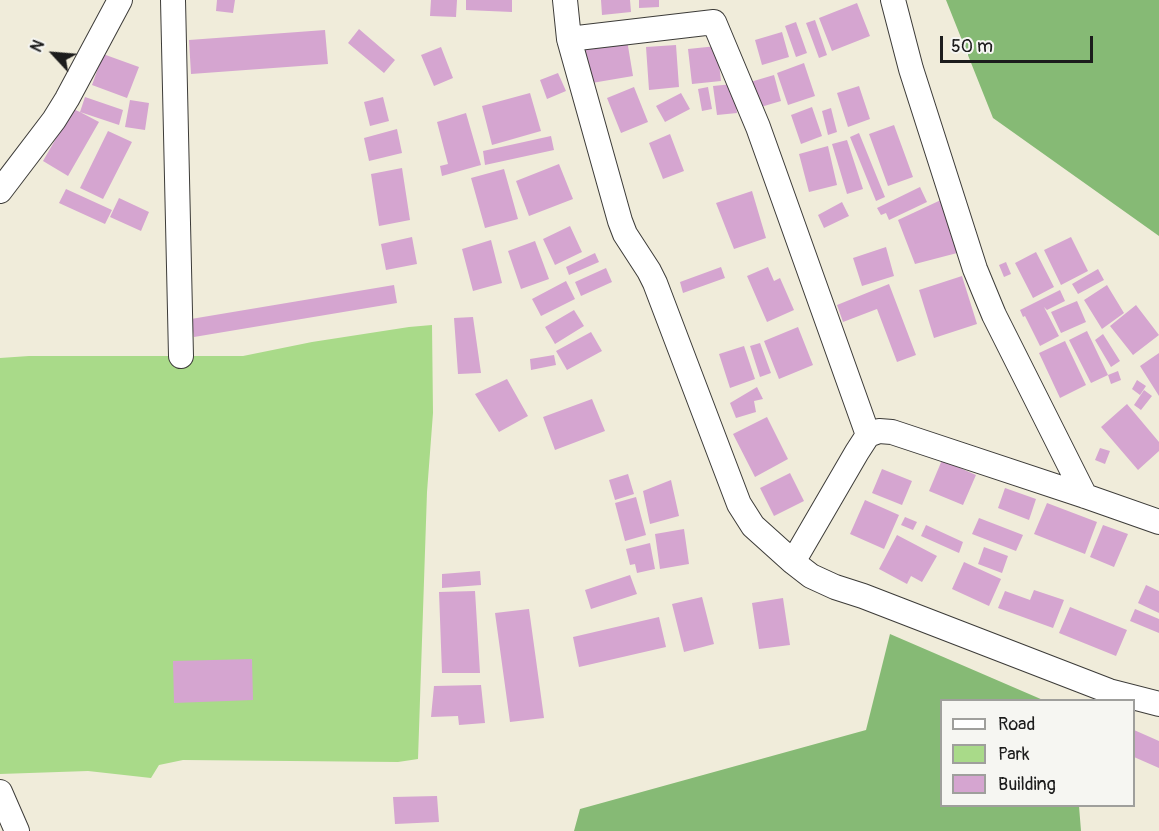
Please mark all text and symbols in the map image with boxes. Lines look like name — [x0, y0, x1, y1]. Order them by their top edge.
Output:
north arrow — [24, 24, 84, 84]
scale bar — [943, 24, 1096, 62]
text: 50 m — [951, 35, 993, 58]
text: N — [26, 37, 49, 55]
legend — [940, 699, 1135, 807]
text: Road — [998, 713, 1035, 736]
text: Park — [998, 743, 1030, 766]
text: Building — [998, 773, 1056, 796]

